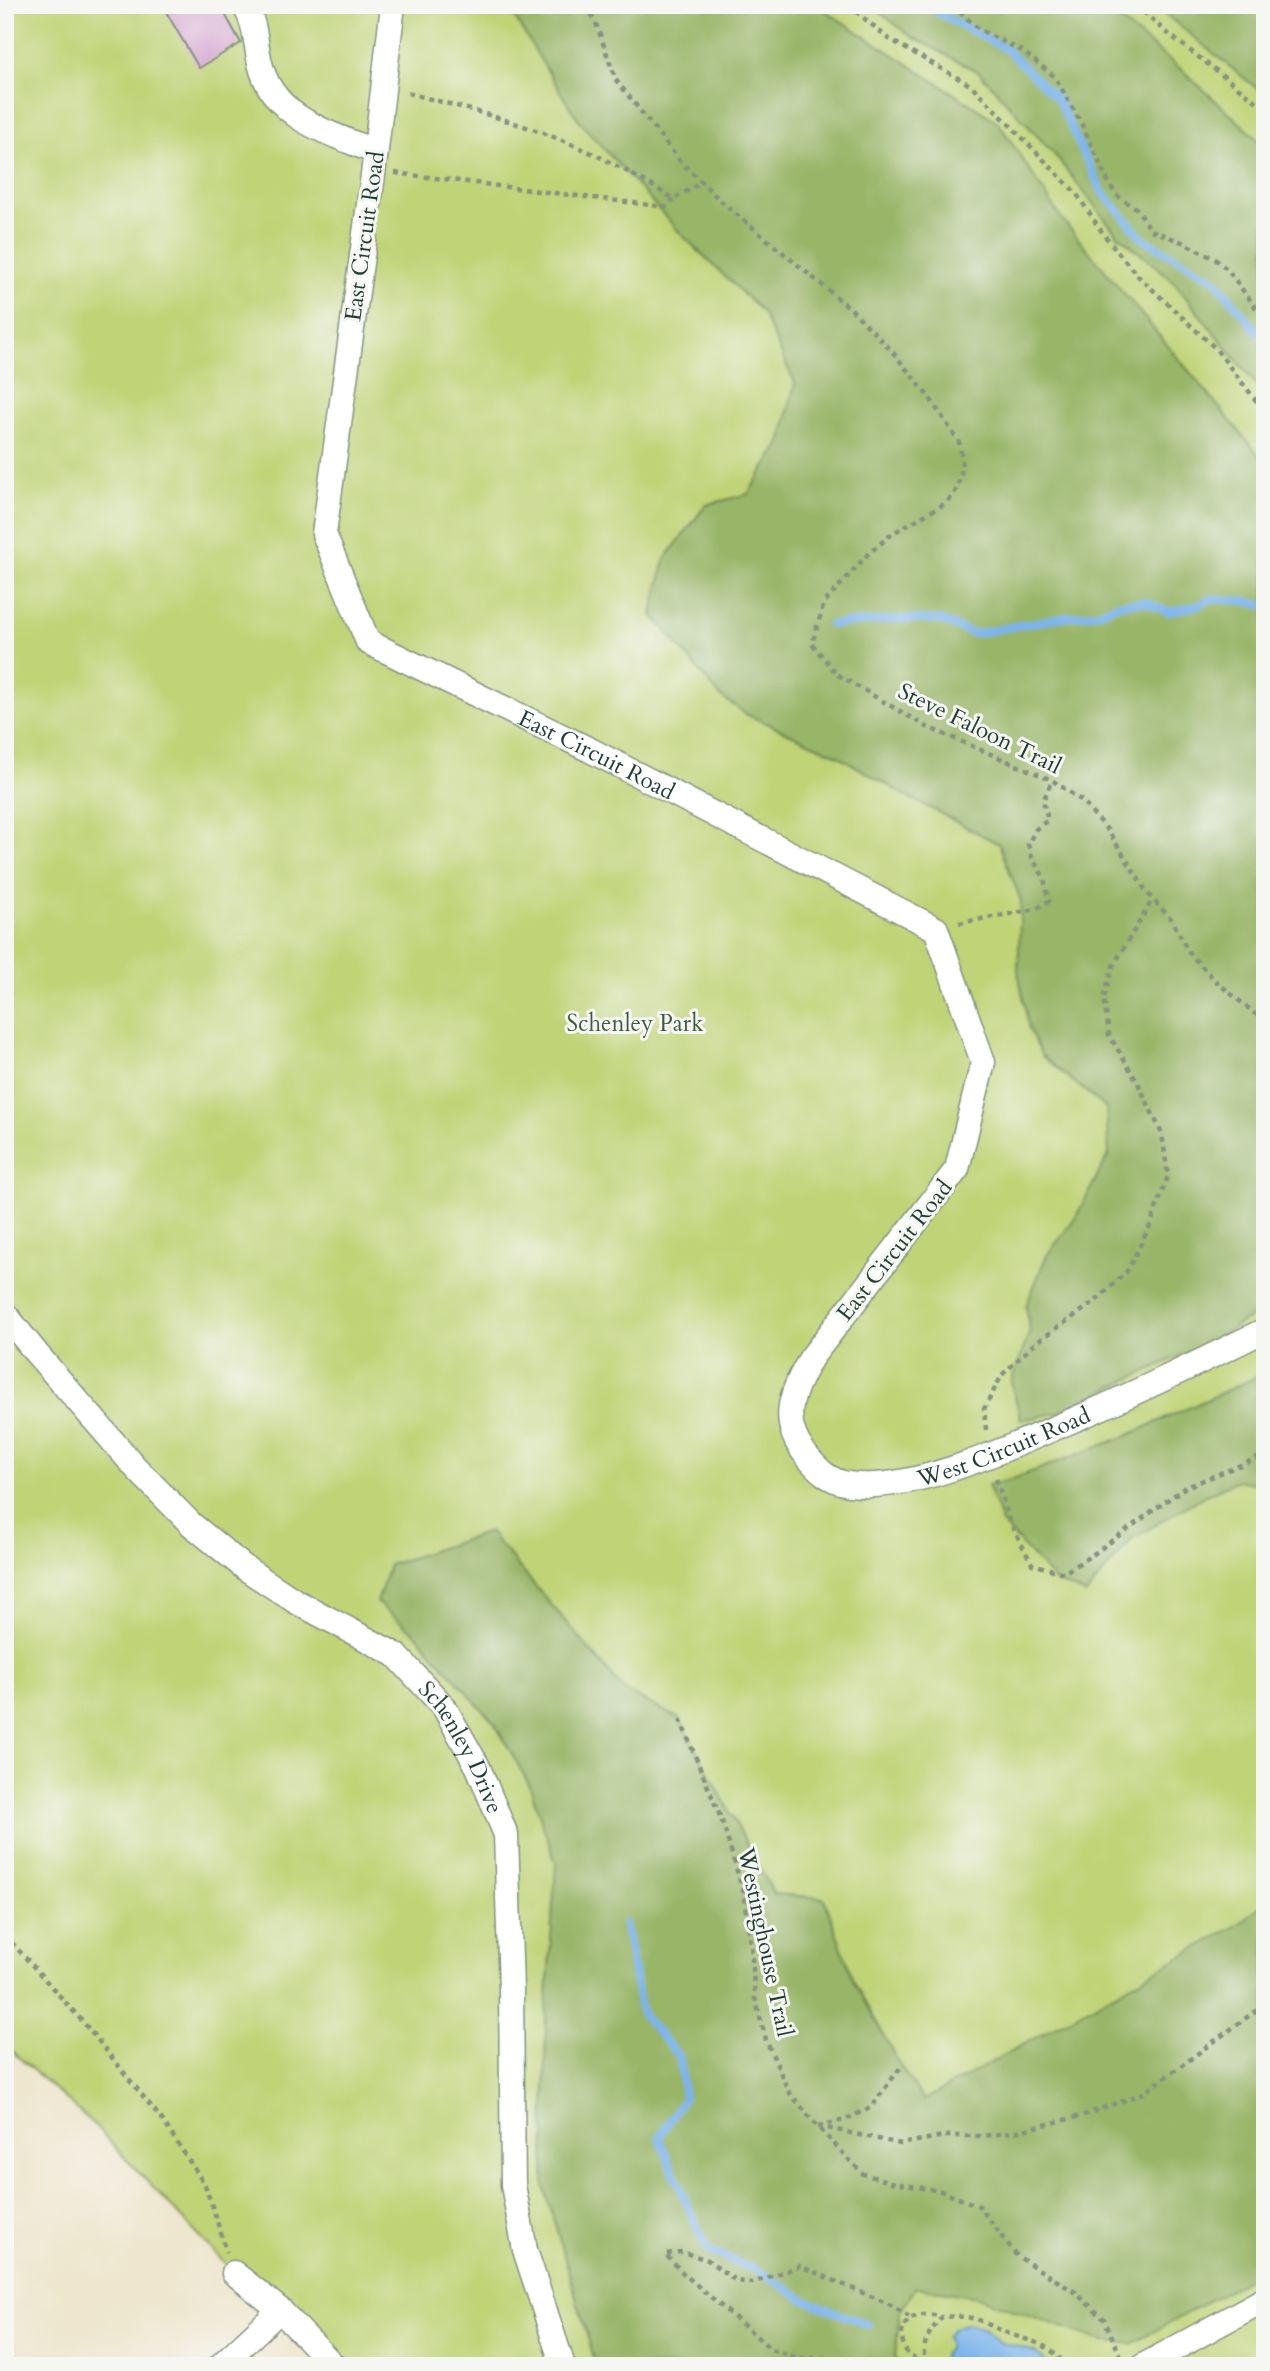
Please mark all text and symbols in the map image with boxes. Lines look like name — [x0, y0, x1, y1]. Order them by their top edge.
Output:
street label: East Circuit Road — [337, 148, 392, 323]
street label: Steve Faloon Trail — [893, 675, 1067, 781]
street label: East Circuit Road — [513, 703, 681, 808]
park label: Schenley Park — [566, 1008, 704, 1039]
street label: East Circuit Road — [829, 1173, 960, 1327]
street label: West Circuit Road — [913, 1399, 1096, 1494]
street label: Schenley Drive — [411, 1674, 510, 1818]
street label: Westinghouse Trail — [730, 1844, 801, 2040]

